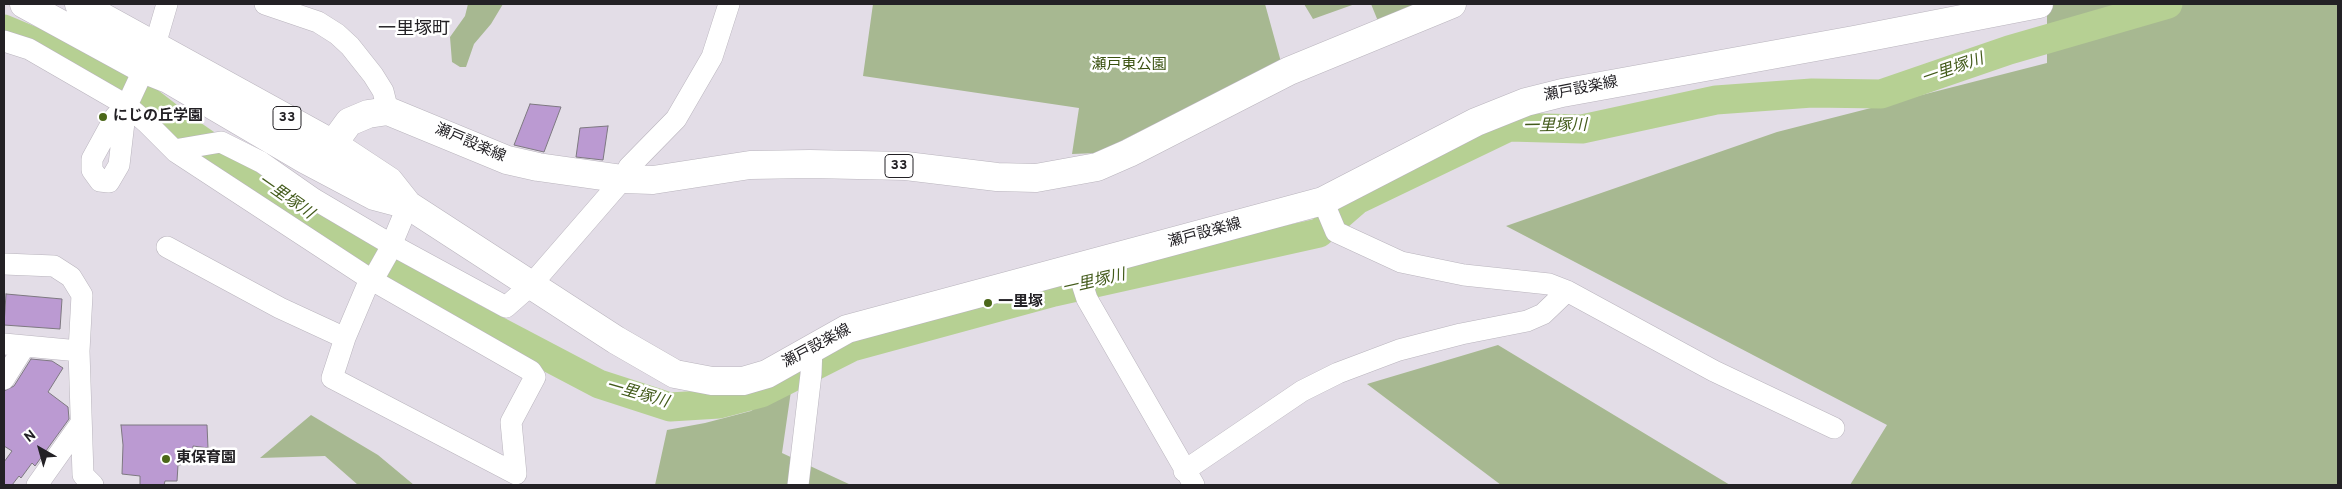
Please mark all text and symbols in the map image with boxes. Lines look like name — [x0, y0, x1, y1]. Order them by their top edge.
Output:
district label: 一里塚町 — [378, 19, 450, 41]
water label: 一里塚川 — [1920, 51, 1986, 89]
park label: 瀬戸東公園 — [1092, 57, 1166, 75]
street label: 瀬戸設楽線 — [1542, 74, 1620, 106]
road number: 33 — [273, 106, 301, 130]
place label: にじの丘学園 — [113, 108, 203, 126]
marker: にじの丘学園 — [97, 111, 109, 123]
water label: 一里塚川 — [1523, 117, 1587, 137]
street label: 瀬戸設楽線 — [432, 121, 508, 167]
road number: 33 — [885, 154, 913, 178]
water label: 一里塚川 — [253, 172, 317, 224]
street label: 瀬戸設楽線 — [1166, 216, 1244, 252]
water label: 一里塚川 — [1061, 266, 1127, 300]
place label: 一里塚 — [998, 294, 1043, 312]
marker: 一里塚 — [982, 297, 994, 309]
street label: 瀬戸設楽線 — [780, 321, 854, 373]
water label: 一里塚川 — [604, 377, 670, 413]
north arrow — [15, 424, 65, 474]
text: N — [21, 427, 40, 447]
place label: 東保育園 — [176, 450, 236, 468]
marker: 東保育園 — [160, 453, 172, 465]

